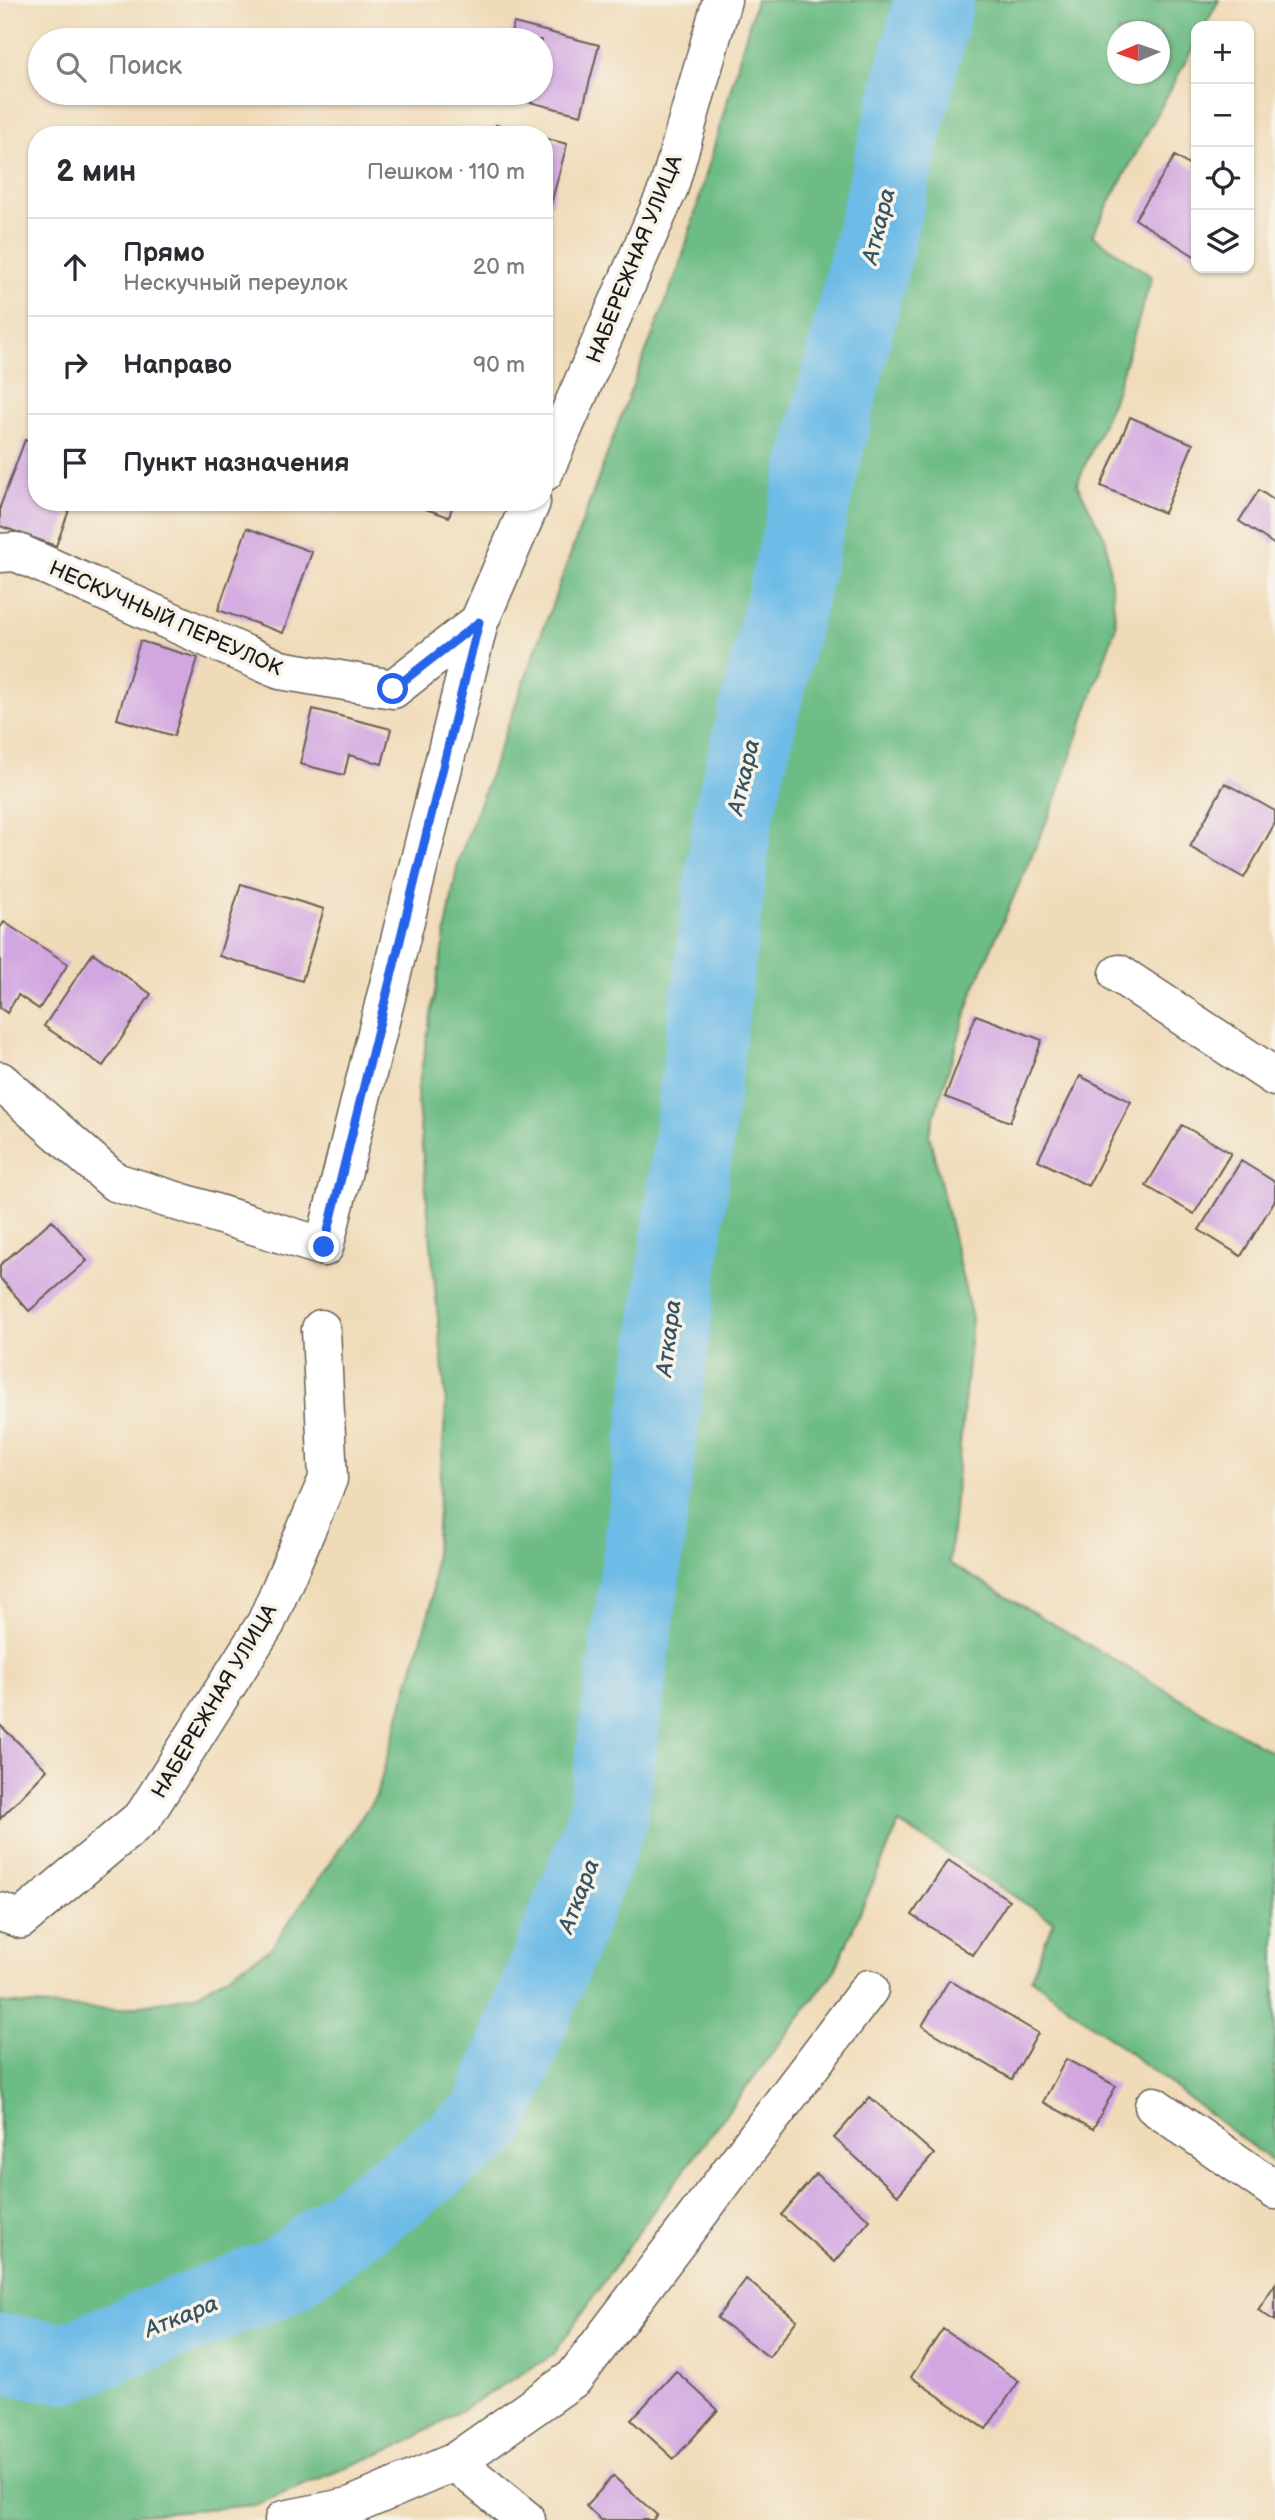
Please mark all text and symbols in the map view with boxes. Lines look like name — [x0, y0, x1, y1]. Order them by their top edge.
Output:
north arrow — [1107, 21, 1170, 84]
map controls — [1191, 21, 1254, 273]
button: + — [1191, 21, 1254, 84]
search box — [28, 28, 553, 105]
icon: search — [52, 48, 90, 86]
text: Поиск — [108, 51, 182, 82]
button: − — [1191, 84, 1254, 147]
button: locate — [1191, 147, 1254, 210]
street label: НАБЕРЕЖНАЯ УЛИЦА — [581, 151, 688, 367]
text: 2 мин — [56, 154, 136, 190]
text: Пешком · 110 m — [367, 158, 525, 186]
water label: Аткара — [856, 185, 902, 269]
button: layers — [1191, 210, 1254, 273]
text: Прямо — [123, 238, 205, 269]
icon: ahead — [56, 248, 94, 286]
text: 20 m — [473, 253, 525, 281]
text: Нескучный переулок — [123, 269, 348, 297]
icon: right — [56, 346, 94, 384]
text: Направо — [123, 350, 232, 381]
text: 90 m — [473, 351, 525, 379]
icon: arrive — [56, 444, 94, 482]
text: Пункт назначения — [123, 448, 349, 479]
street label: НЕСКУЧНЫЙ ПЕРЕУЛОК — [45, 556, 287, 681]
route start — [377, 673, 408, 704]
water label: Аткара — [721, 737, 766, 820]
route end — [308, 1231, 339, 1262]
water label: Аткара — [650, 1298, 688, 1380]
street label: НАБЕРЕЖНАЯ УЛИЦА — [147, 1599, 282, 1803]
water label: Аткара — [551, 1855, 606, 1939]
water label: Аткара — [139, 2290, 222, 2345]

